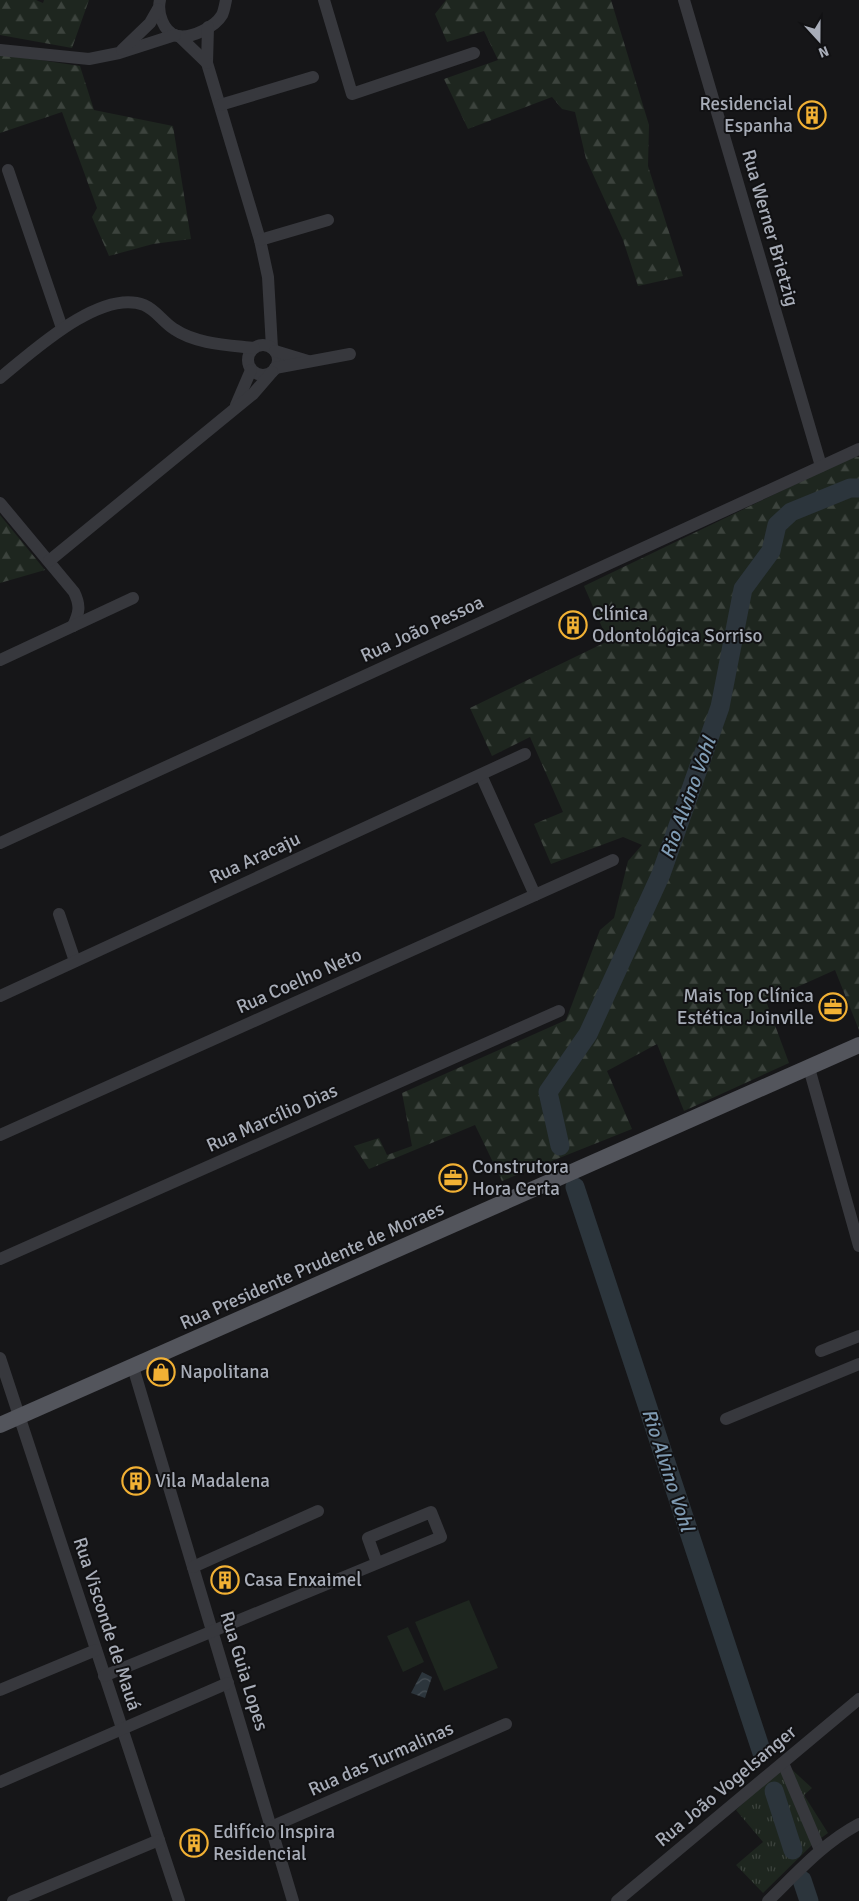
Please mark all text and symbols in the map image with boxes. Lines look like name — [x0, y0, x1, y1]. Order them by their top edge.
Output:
north arrow — [794, 15, 844, 65]
text: N — [816, 42, 831, 61]
place label: Residencial Espanha — [699, 92, 793, 138]
building icon: Residencial Espanha — [797, 100, 827, 130]
street label: Rua Werner Brietzig — [736, 147, 804, 309]
street label: Rua João Pessoa — [357, 590, 487, 668]
place label: Clínica Odontológica Sorriso — [592, 602, 763, 648]
building icon: Clínica Odontológica Sorriso — [558, 610, 588, 640]
water label: Rio Alvino Vohl — [654, 732, 722, 862]
street label: Rua Aracaju — [206, 827, 304, 889]
street label: Rua Coelho Neto — [233, 943, 366, 1019]
place label: Mais Top Clínica Estética Joinville — [677, 984, 814, 1030]
office icon: Mais Top Clínica Estética Joinville — [818, 992, 848, 1022]
street label: Rua Marcílio Dias — [203, 1078, 341, 1158]
place label: Construtora Hora Certa — [472, 1155, 569, 1201]
office icon: Construtora Hora Certa — [438, 1163, 468, 1193]
street label: Rua Presidente Prudente de Moraes — [176, 1197, 448, 1335]
shop icon: Napolitana — [146, 1357, 176, 1387]
place label: Napolitana — [180, 1360, 269, 1384]
water label: Rio Alvino Vohl — [636, 1405, 700, 1537]
building icon: Vila Madalena — [121, 1466, 151, 1496]
place label: Vila Madalena — [155, 1469, 270, 1493]
street label: Rua Visconde de Mauá — [68, 1534, 146, 1714]
building icon: Casa Enxaimel — [210, 1565, 240, 1595]
place label: Casa Enxaimel — [244, 1568, 362, 1592]
street label: Rua Guia Lopes — [214, 1608, 274, 1734]
street label: Rua das Turmalinas — [305, 1716, 457, 1802]
street label: Rua João Vogelsanger — [650, 1720, 802, 1852]
place label: Edifício Inspira Residencial — [213, 1820, 335, 1866]
building icon: Edifício Inspira Residencial — [179, 1828, 209, 1858]

